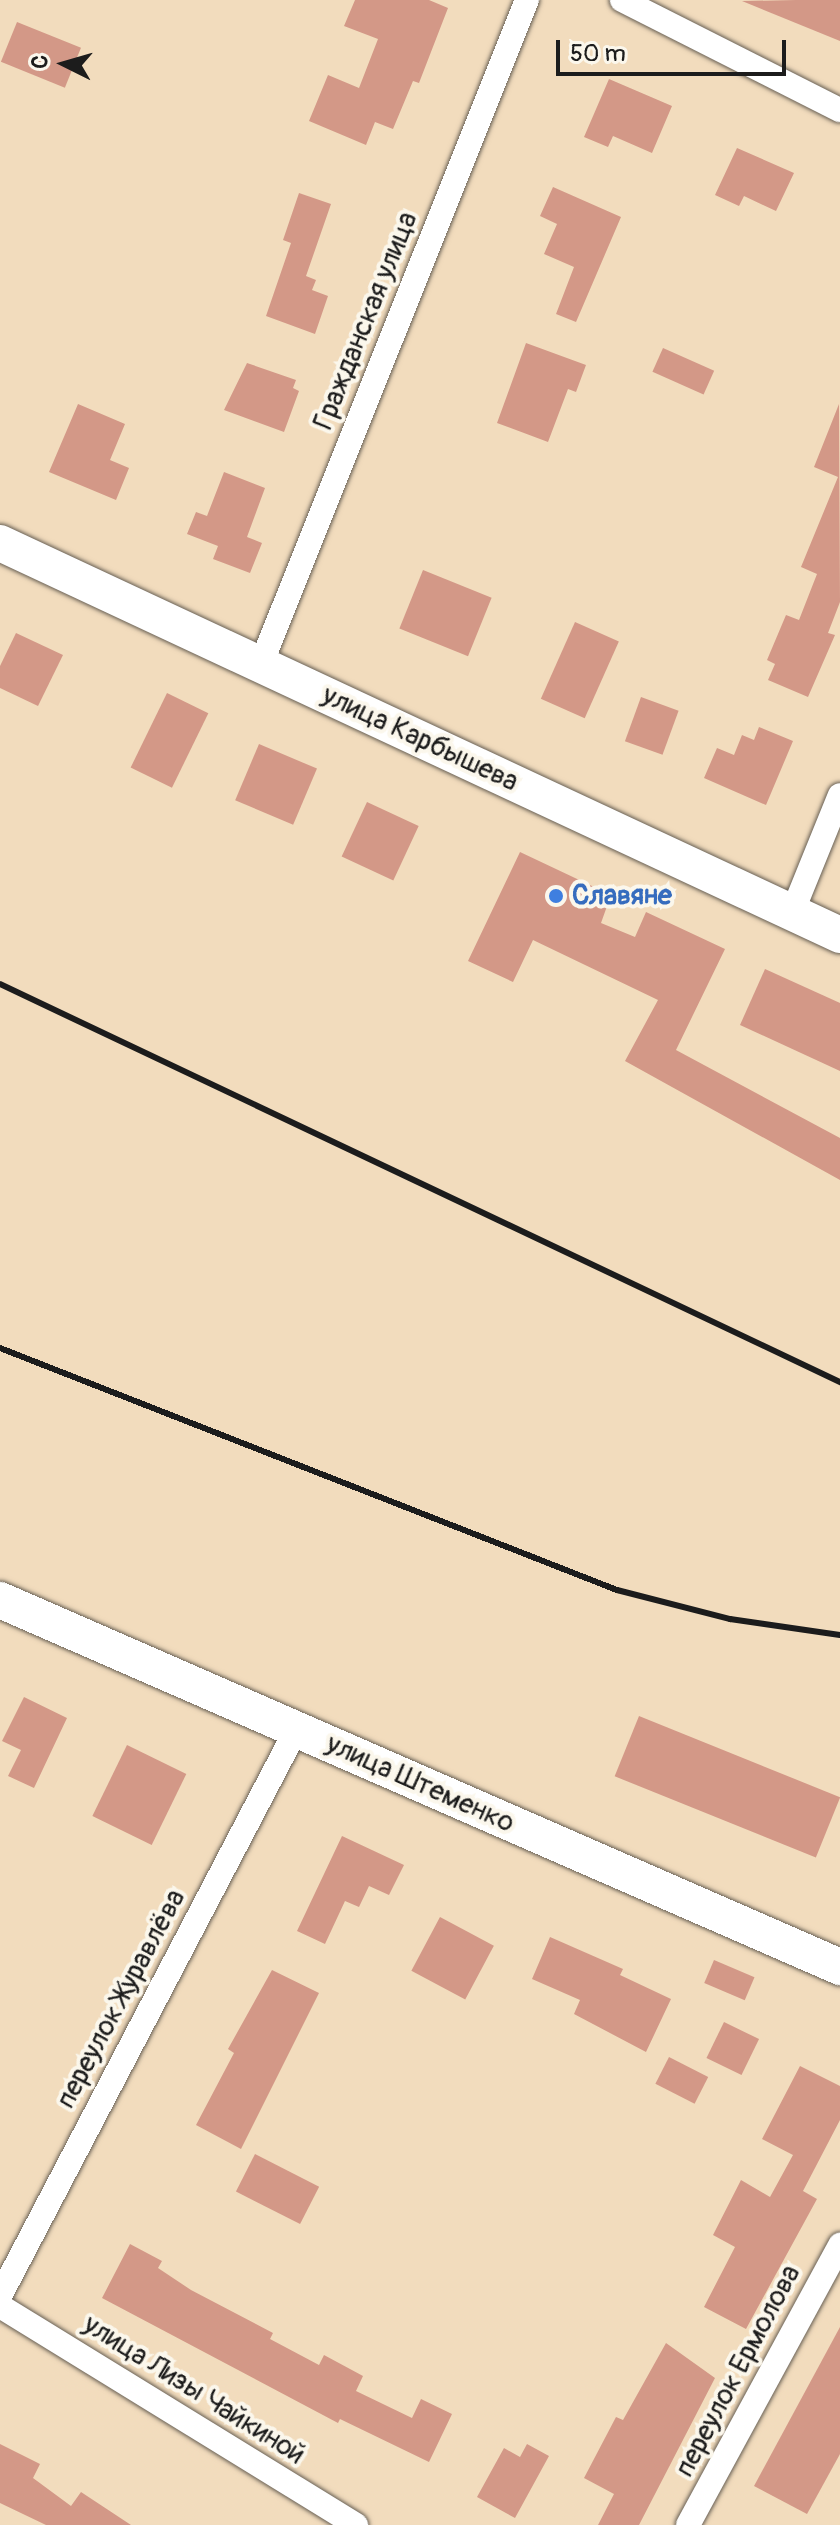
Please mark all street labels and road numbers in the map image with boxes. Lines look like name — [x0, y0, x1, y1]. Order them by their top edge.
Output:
street label: Гражданская улица — [307, 207, 425, 435]
street label: улица Карбышева — [317, 679, 523, 799]
street label: улица Штеменко — [321, 1728, 519, 1840]
street label: переулок Журавлёва — [49, 1884, 193, 2114]
street label: переулок Ермолова — [668, 2259, 808, 2483]
street label: улица Лизы Чайкиной — [77, 2308, 311, 2472]

